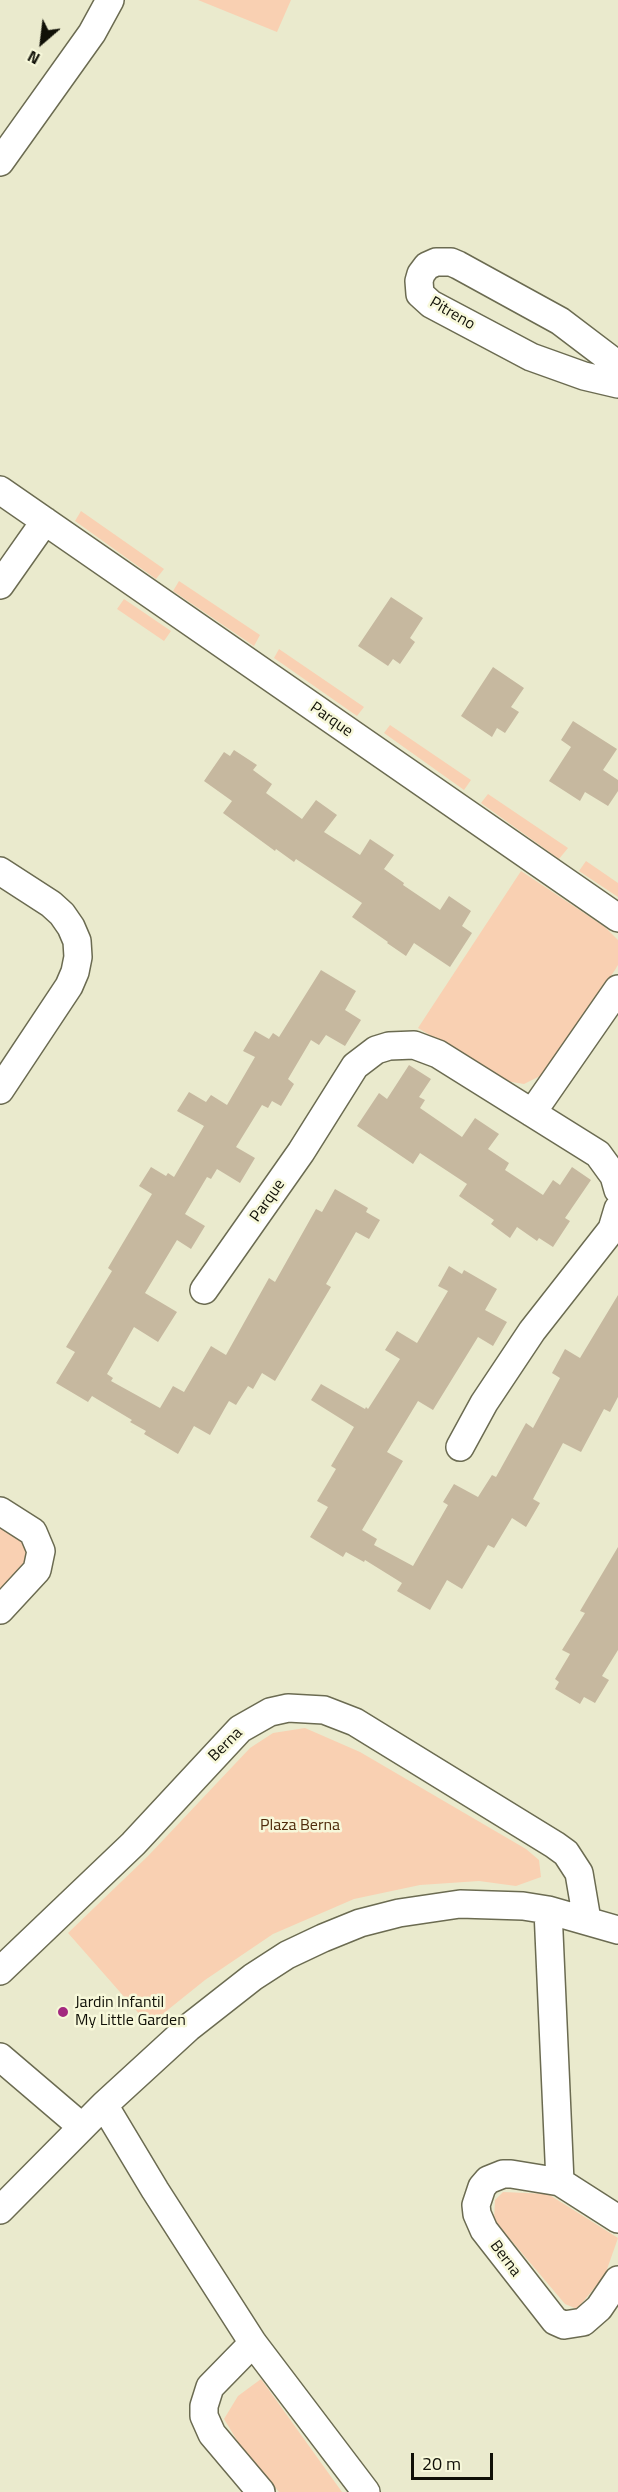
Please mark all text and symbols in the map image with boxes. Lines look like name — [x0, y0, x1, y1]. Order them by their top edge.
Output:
north arrow — [12, 12, 72, 72]
text: N — [23, 45, 44, 71]
street label: Pitreno — [426, 293, 478, 335]
street label: Parque — [306, 698, 356, 742]
street label: Parque — [246, 1176, 290, 1226]
street label: Berna — [205, 1724, 247, 1766]
park label: Plaza Berna — [260, 1816, 340, 1836]
place label: Jardin Infantil My Little Garden — [75, 1993, 186, 2031]
marker: Jardin Infantil My Little Garden — [56, 2005, 70, 2019]
street label: Berna — [485, 2237, 525, 2281]
scale bar — [414, 2441, 496, 2479]
text: 20 m — [422, 2450, 461, 2477]

